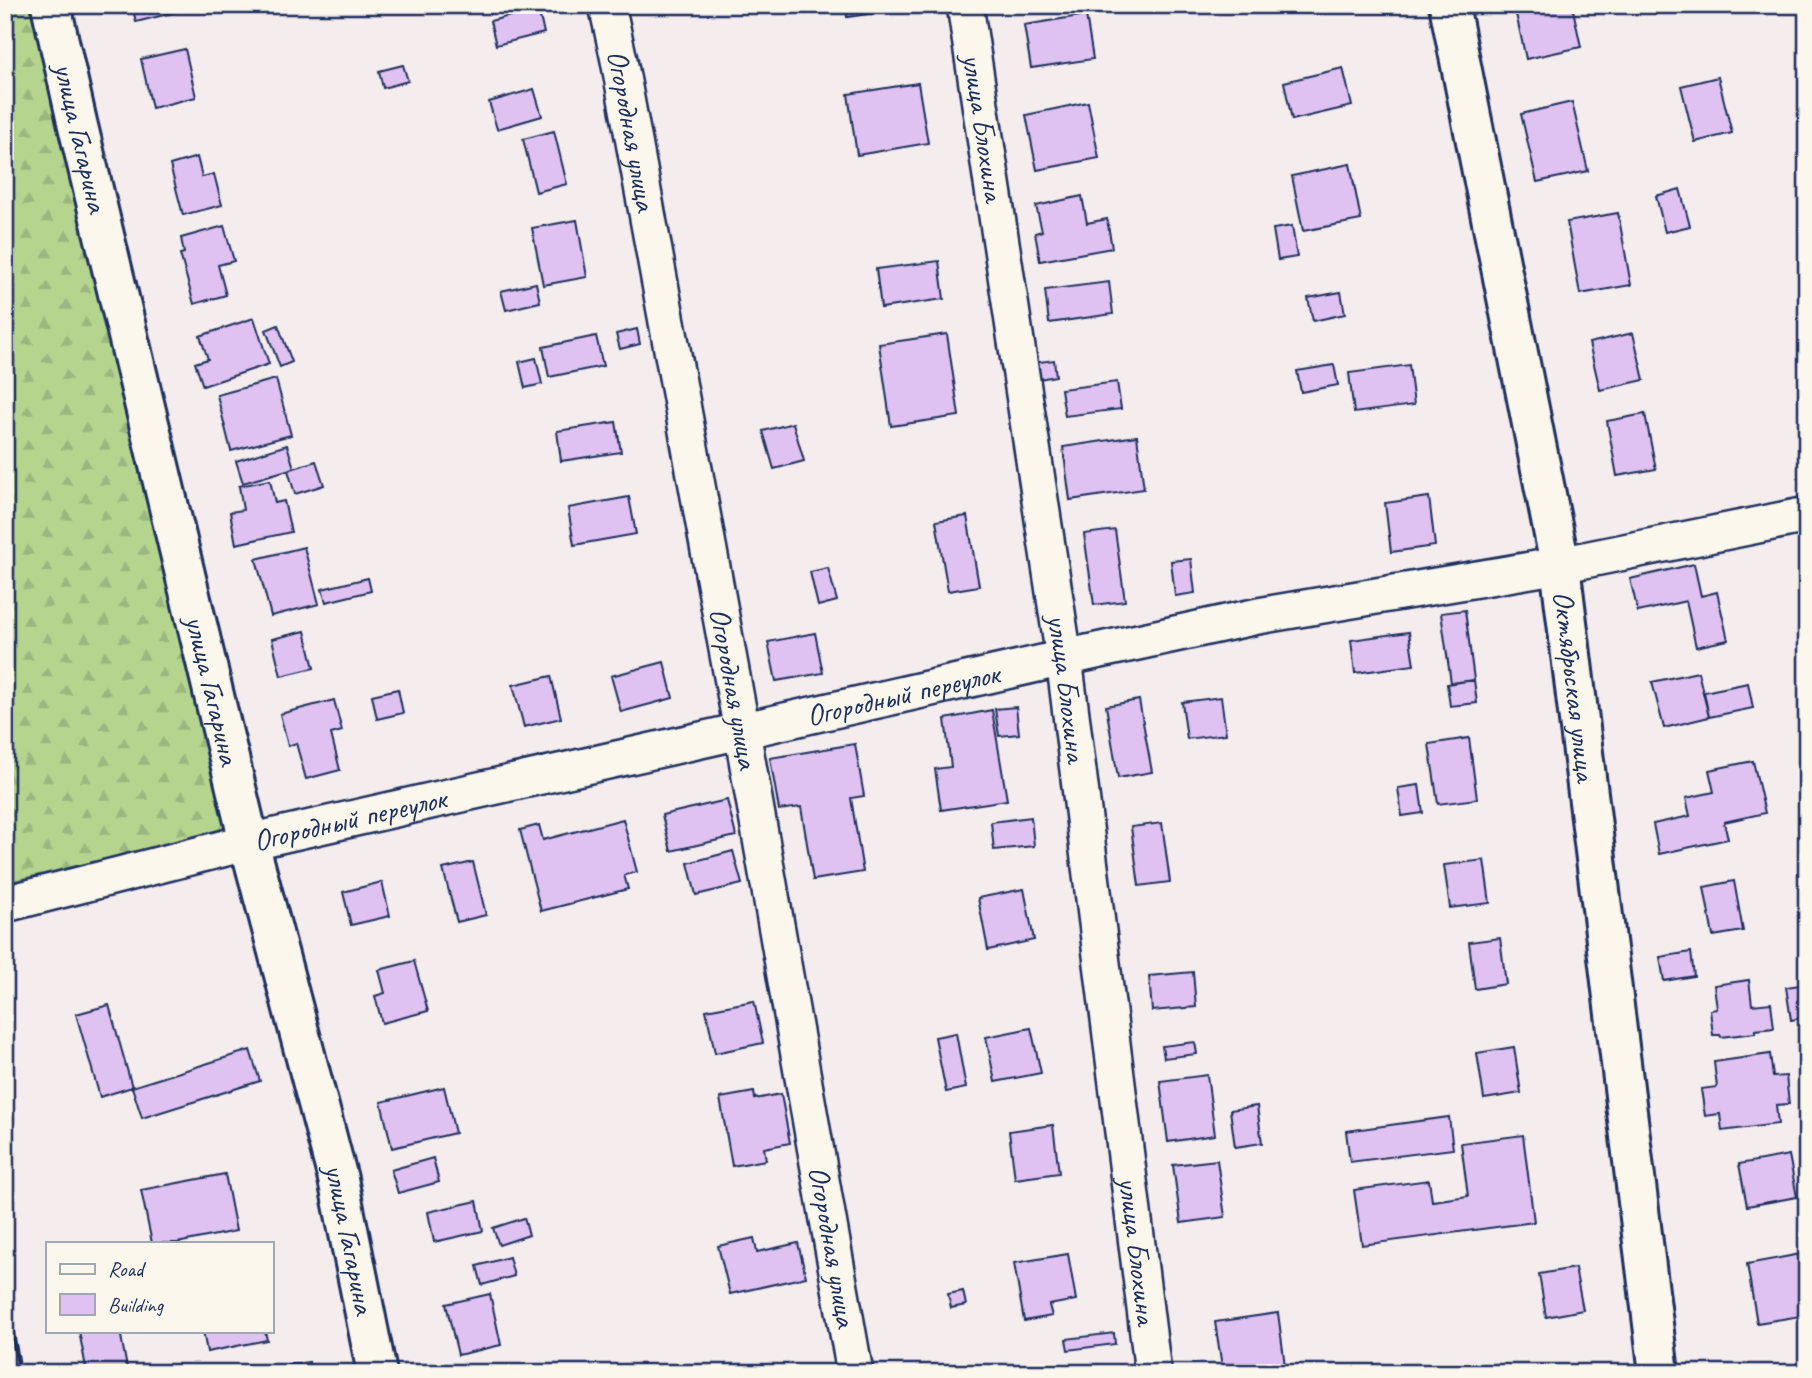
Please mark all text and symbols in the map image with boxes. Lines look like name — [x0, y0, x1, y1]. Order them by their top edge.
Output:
street label: Огородная улица — [598, 46, 666, 216]
street label: улица Блохина — [953, 49, 1014, 206]
street label: улица Гагарина — [45, 57, 117, 218]
street label: Октябрьская улица — [1544, 589, 1606, 786]
street label: Огородная улица — [701, 605, 768, 774]
street label: улица Гагарина — [176, 610, 249, 770]
street label: улица Блохина — [1038, 610, 1096, 767]
street label: Огородный переулок — [803, 654, 1006, 735]
street label: Огородный переулок — [250, 778, 452, 859]
street label: улица Гагарина — [315, 1158, 384, 1319]
street label: Огородная улица — [800, 1163, 866, 1332]
street label: улица Блохина — [1110, 1173, 1166, 1330]
legend — [46, 1242, 273, 1332]
text: Road — [108, 1256, 147, 1282]
text: Building — [108, 1292, 165, 1318]

